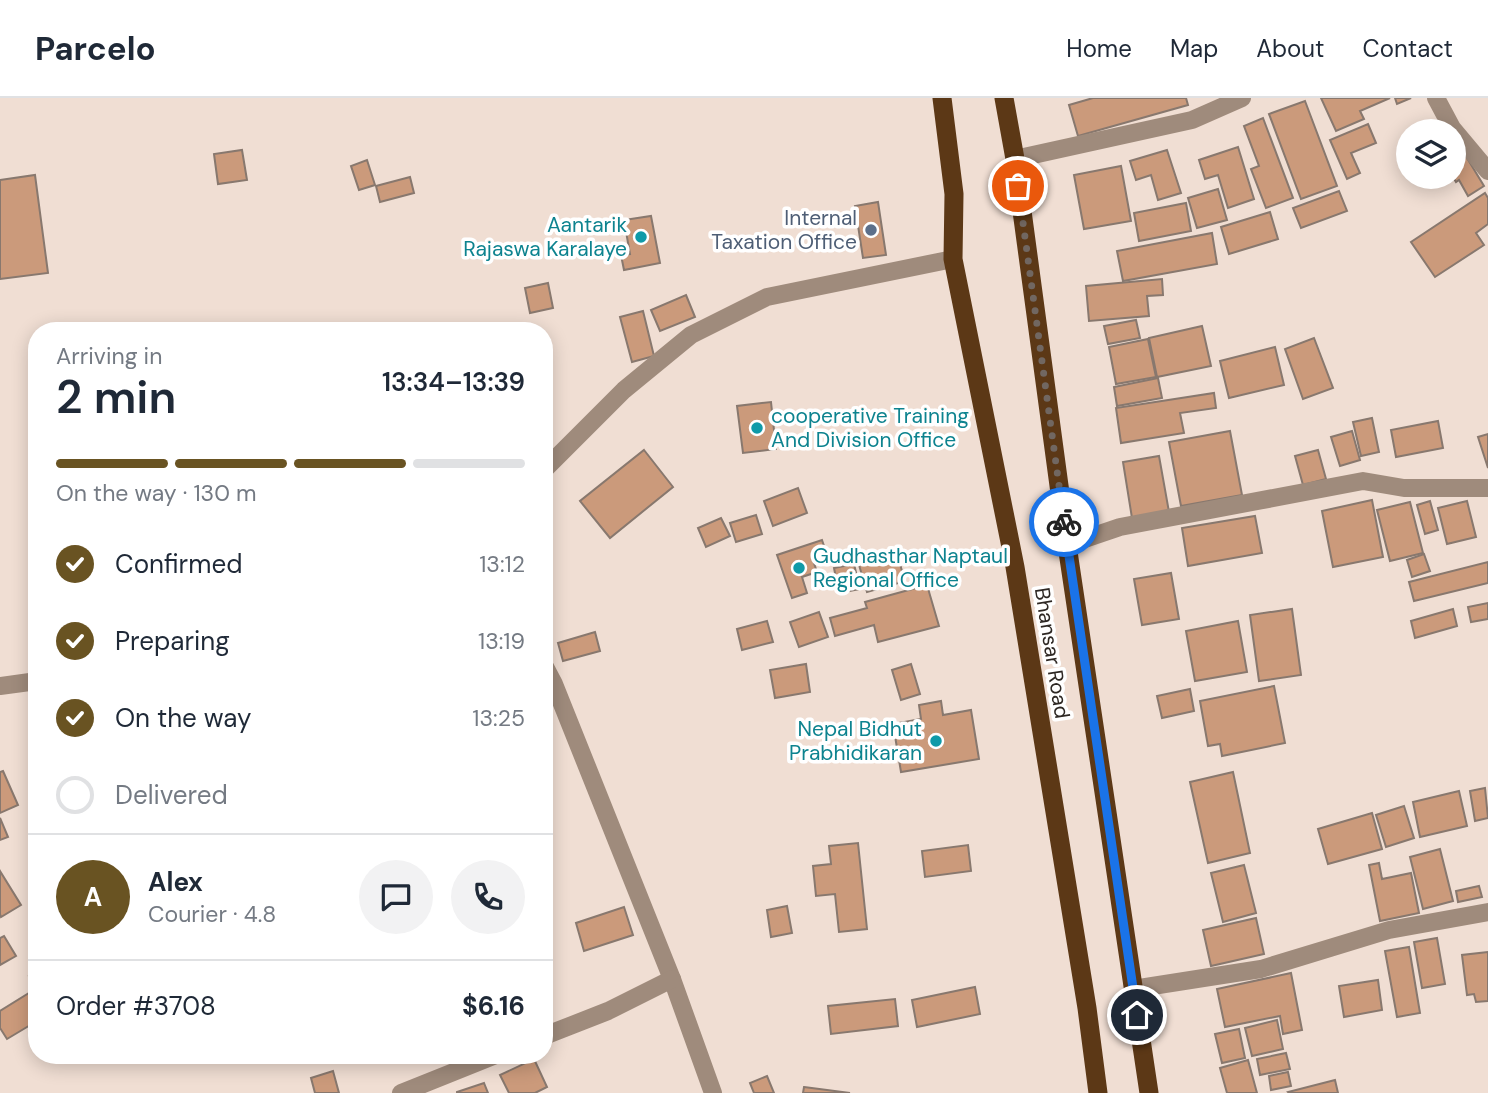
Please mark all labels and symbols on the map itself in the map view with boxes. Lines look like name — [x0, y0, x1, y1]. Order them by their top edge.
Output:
pin — [988, 156, 1048, 216]
place label: Internal Taxation Office — [711, 204, 857, 256]
place label: Aantarik Rajaswa Karalaye — [463, 211, 627, 263]
marker: Internal Taxation Office — [863, 222, 879, 238]
marker: Aantarik Rajaswa Karalaye — [633, 229, 649, 245]
place label: cooperative Training And Division Office — [771, 402, 969, 454]
marker: cooperative Training And Division Office — [749, 420, 765, 436]
courier — [1029, 487, 1099, 557]
place label: Gudhasthar Naptaul Regional Office — [813, 542, 1008, 594]
marker: Gudhasthar Naptaul Regional Office — [791, 560, 807, 576]
street label: Bhansar Road — [1028, 585, 1076, 721]
place label: Nepal Bidhut Prabhidikaran — [789, 715, 922, 767]
marker: Nepal Bidhut Prabhidikaran — [928, 733, 944, 749]
pin — [1107, 985, 1167, 1045]

